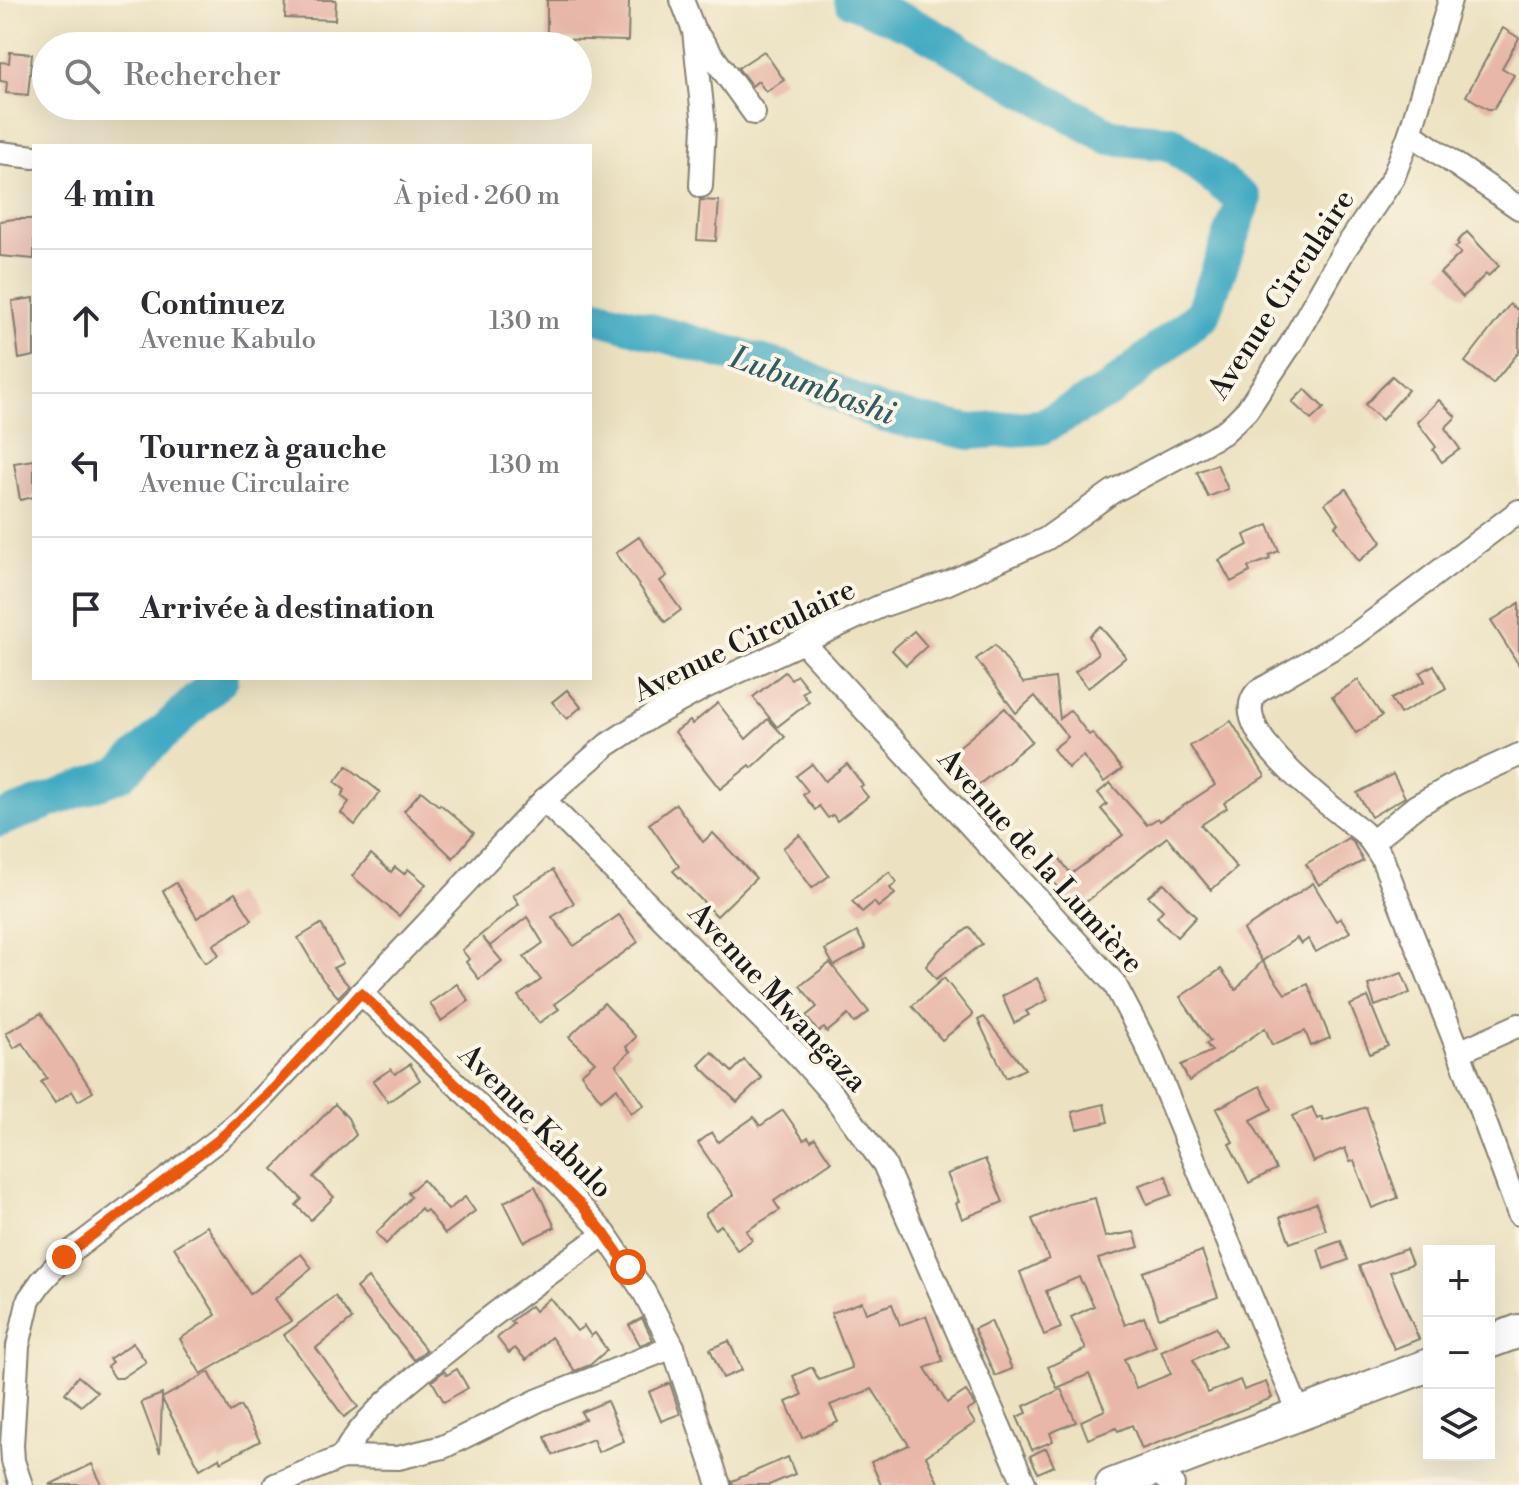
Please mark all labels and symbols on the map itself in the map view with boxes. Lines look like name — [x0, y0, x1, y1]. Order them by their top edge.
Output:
street label: Avenue Circulaire — [1199, 183, 1364, 407]
water label: Lubumbashi — [724, 337, 901, 434]
street label: Avenue Circulaire — [626, 571, 862, 712]
street label: Avenue de la Lumière — [928, 741, 1151, 982]
street label: Avenue Mwangaza — [679, 894, 876, 1101]
street label: Avenue Kabulo — [449, 1036, 621, 1207]
route end — [46, 1239, 82, 1275]
route start — [610, 1249, 646, 1285]

